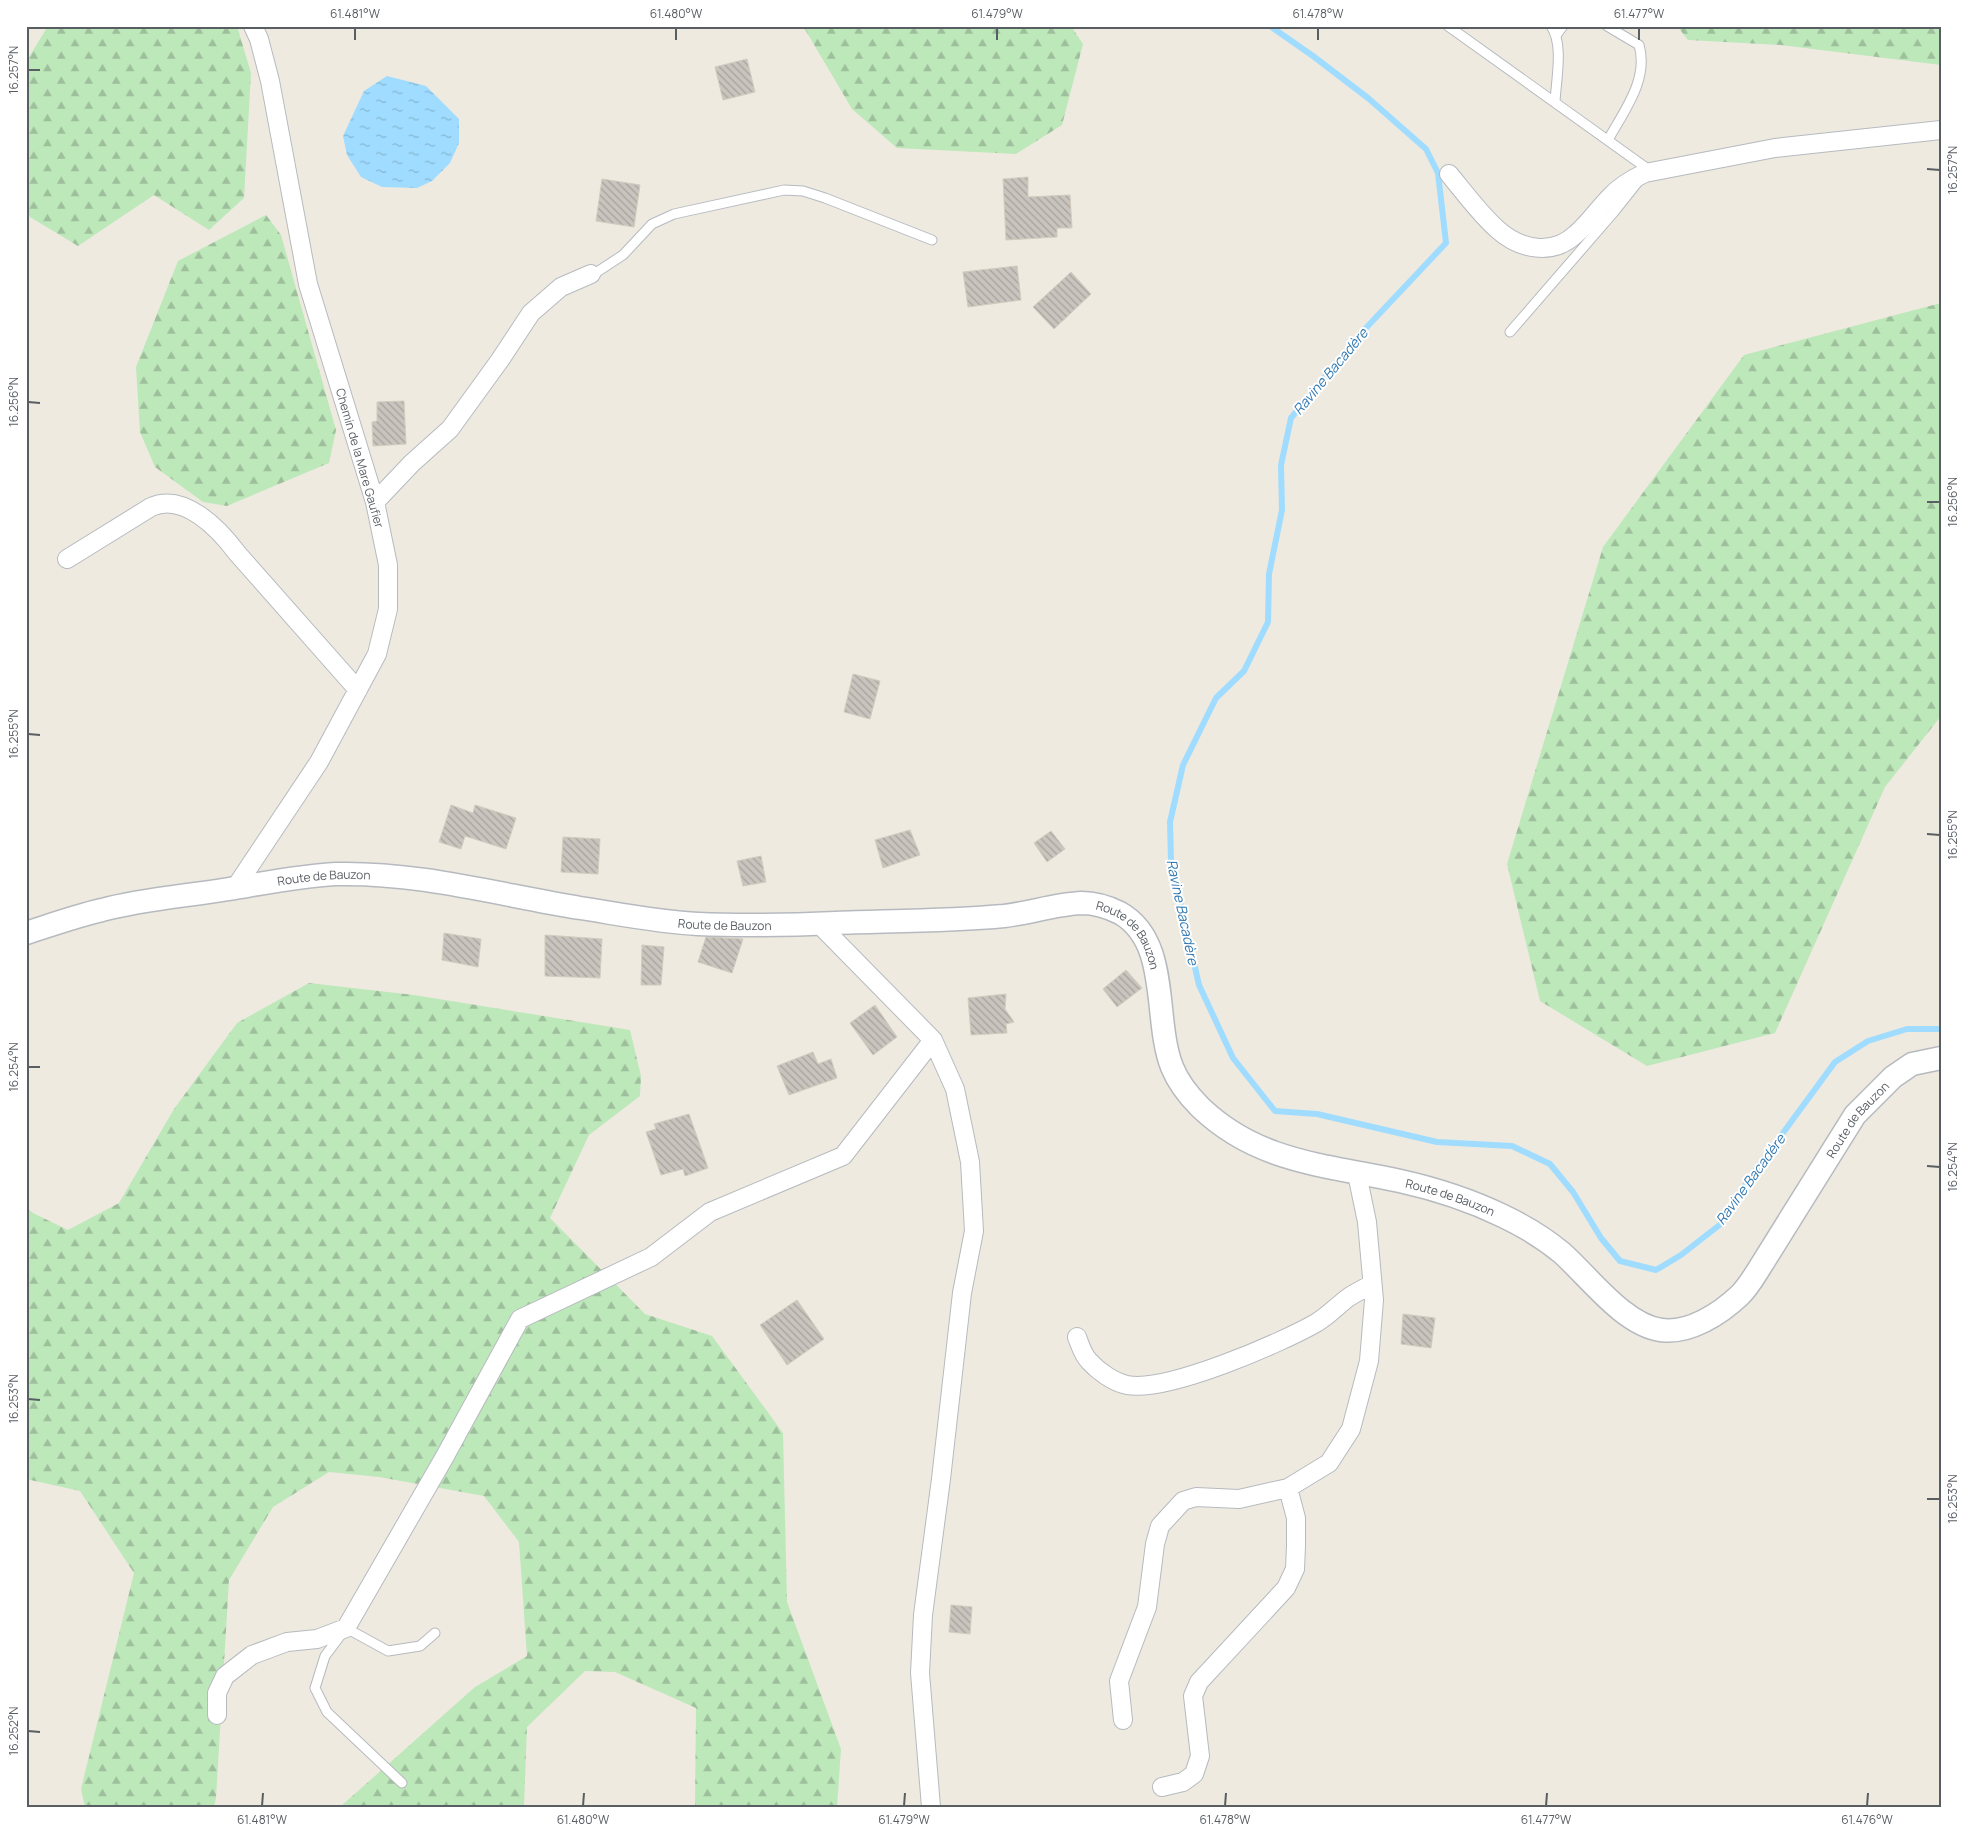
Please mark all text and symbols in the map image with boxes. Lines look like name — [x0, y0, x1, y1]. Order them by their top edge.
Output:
text: 61.481°W — [330, 5, 381, 22]
text: 61.480°W — [650, 5, 703, 22]
text: 61.479°W — [971, 5, 1024, 22]
text: 61.478°W — [1292, 5, 1344, 22]
text: 61.477°W — [1614, 5, 1665, 22]
text: 16.257°N — [5, 46, 22, 94]
text: 16.257°N — [1944, 146, 1961, 194]
water label: Ravine Bacadère — [1288, 323, 1372, 418]
text: 16.256°N — [5, 377, 22, 427]
street label: Chemin de la Mare Gaufier — [332, 386, 388, 531]
text: 16.256°N — [1944, 477, 1961, 527]
text: 16.255°N — [5, 709, 22, 759]
text: 16.255°N — [1944, 810, 1961, 860]
water label: Ravine Bacadère — [1163, 858, 1204, 967]
street label: Route de Bauzon — [276, 865, 371, 889]
street label: Route de Bauzon — [1094, 896, 1164, 971]
street label: Route de Bauzon — [677, 914, 772, 934]
text: 16.254°N — [5, 1042, 22, 1092]
street label: Route de Bauzon — [1822, 1077, 1893, 1161]
water label: Ravine Bacadère — [1711, 1129, 1790, 1228]
text: 16.254°N — [1944, 1142, 1961, 1192]
street label: Route de Bauzon — [1404, 1174, 1498, 1220]
text: 16.253°N — [5, 1374, 22, 1424]
text: 16.253°N — [1944, 1474, 1961, 1524]
text: 16.252°N — [5, 1706, 22, 1756]
text: 61.481°W — [237, 1811, 288, 1828]
text: 61.480°W — [557, 1811, 610, 1828]
text: 61.479°W — [878, 1811, 931, 1828]
text: 61.478°W — [1199, 1811, 1251, 1828]
text: 61.477°W — [1521, 1811, 1572, 1828]
text: 61.476°W — [1841, 1811, 1894, 1828]

